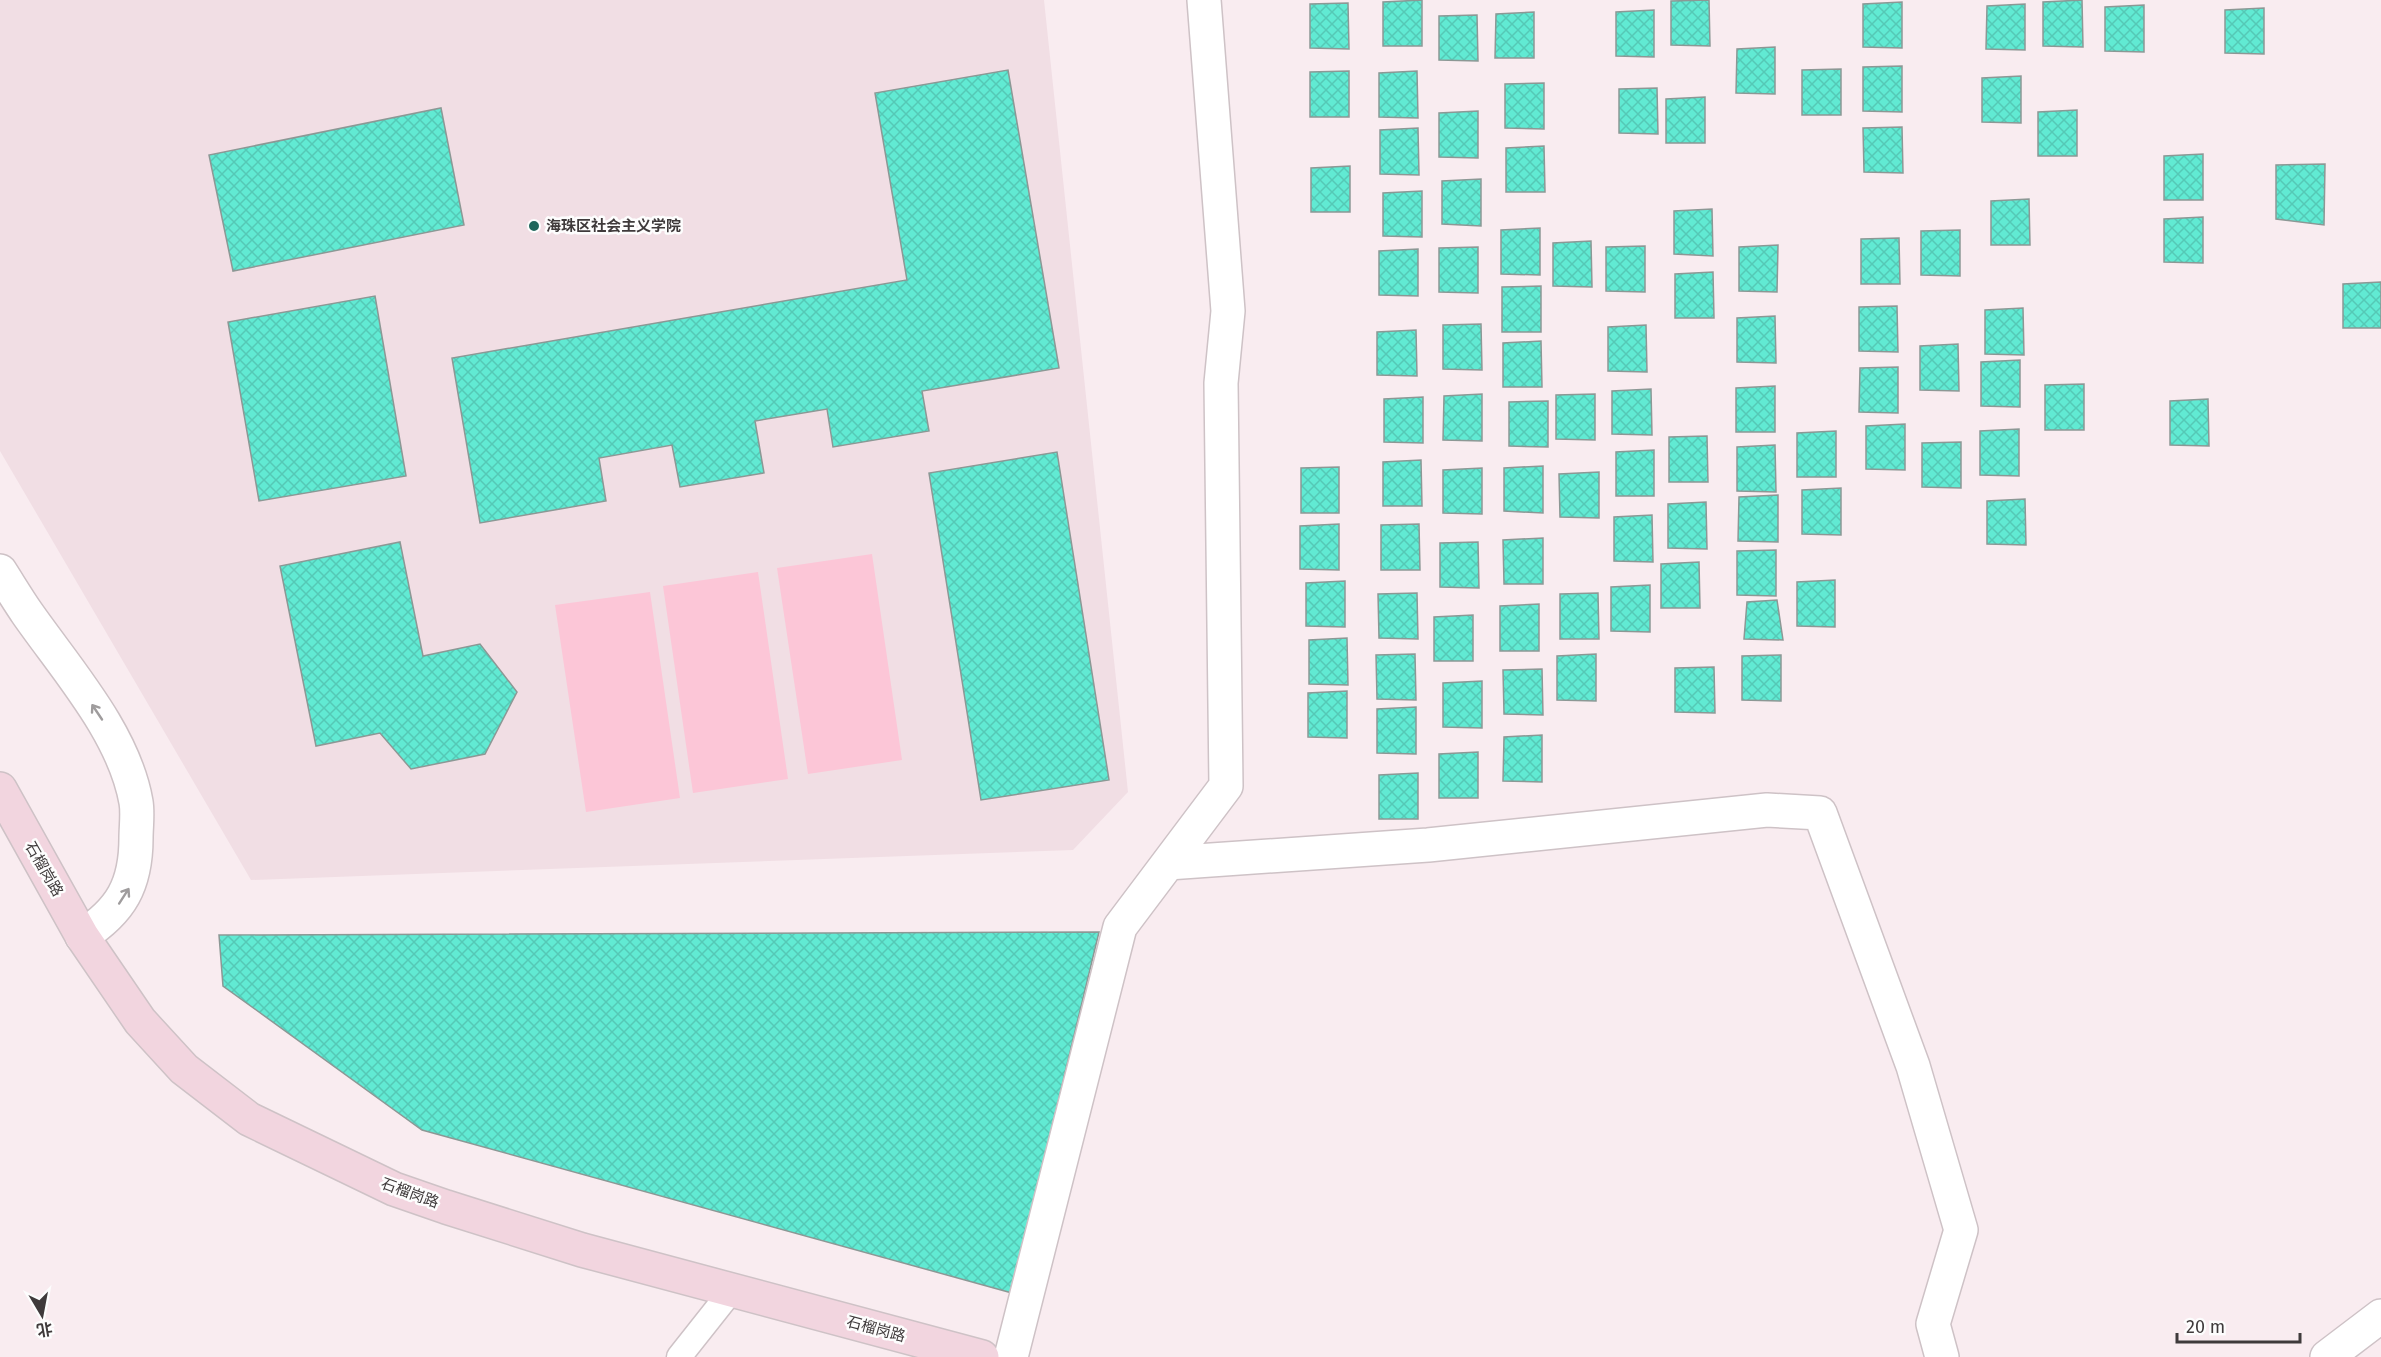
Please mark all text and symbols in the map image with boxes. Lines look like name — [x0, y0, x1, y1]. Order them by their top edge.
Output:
place label: 海珠区社会主义学院 — [546, 217, 681, 235]
marker: 海珠区社会主义学院 — [527, 219, 541, 233]
one-way arrow — [91, 705, 103, 721]
street label: 石榴岗路 — [21, 839, 67, 899]
one-way arrow — [118, 888, 130, 905]
street label: 石榴岗路 — [379, 1174, 441, 1212]
north arrow — [12, 1285, 72, 1345]
scale bar — [2177, 1306, 2300, 1344]
street label: 石榴岗路 — [845, 1313, 907, 1345]
text: 20 m — [2186, 1316, 2225, 1338]
text: 北 — [35, 1319, 54, 1340]

